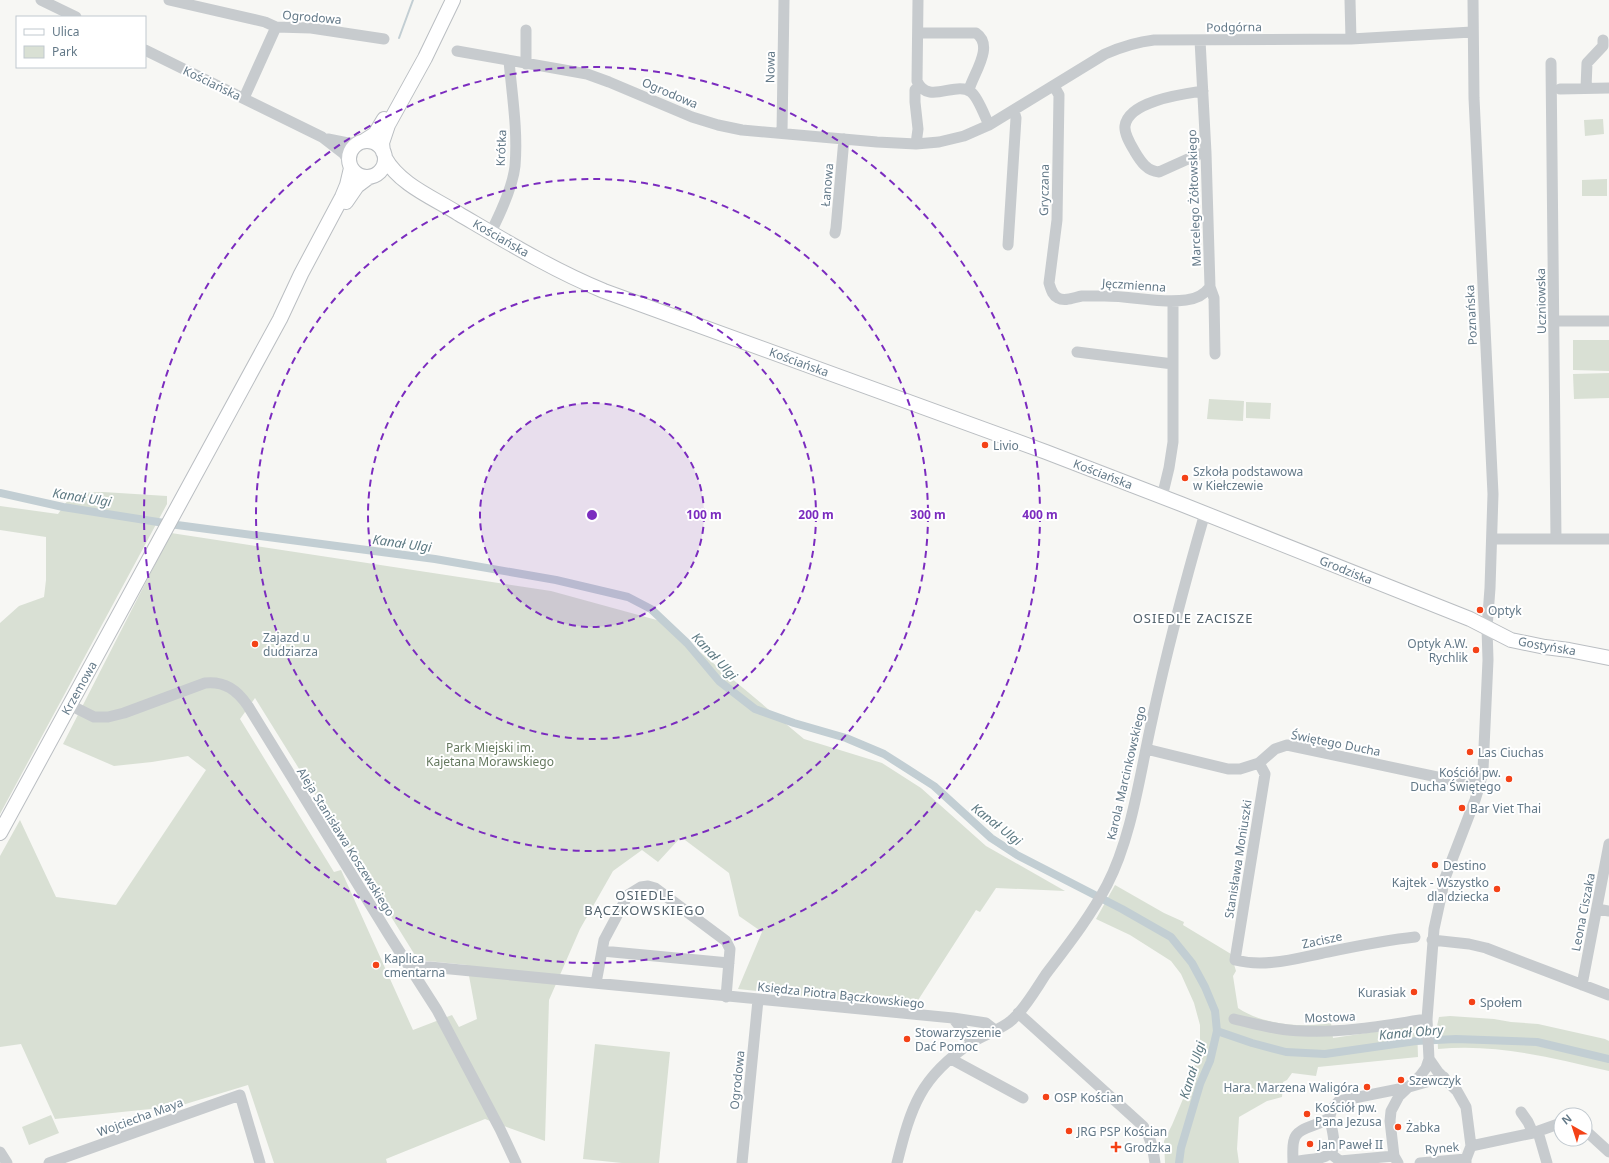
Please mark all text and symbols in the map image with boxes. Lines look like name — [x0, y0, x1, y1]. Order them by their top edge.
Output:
street label: Ogrodowa — [282, 6, 342, 28]
legend — [16, 16, 146, 68]
street label: Podgórna — [1206, 18, 1262, 36]
text: Ulica — [52, 23, 79, 40]
text: Park — [52, 43, 78, 60]
street label: Nowa — [761, 51, 779, 83]
street label: Kościańska — [180, 62, 244, 104]
street label: Ogrodowa — [639, 74, 701, 112]
street label: Krótka — [492, 129, 510, 167]
street label: Marcelego Żółtowskiego — [1183, 129, 1205, 267]
street label: Łanowa — [817, 163, 837, 207]
street label: Gryczana — [1035, 164, 1053, 216]
street label: Kościańska — [470, 215, 532, 261]
street label: Uczniowska — [1532, 268, 1550, 334]
street label: Jęczmienna — [1100, 274, 1167, 296]
street label: Poznańska — [1461, 284, 1481, 346]
street label: Kościańska — [767, 343, 831, 381]
place label: Livio — [993, 437, 1019, 454]
marker: Livio — [980, 440, 990, 450]
street label: Kościańska — [1071, 455, 1135, 493]
place label: Szkoła podstawowa w Kiełczewie — [1193, 463, 1303, 494]
marker: Szkoła podstawowa w Kiełczewie — [1180, 473, 1190, 483]
water label: Kanał Ulgi — [51, 483, 113, 511]
text: 100 m — [686, 506, 722, 523]
text: 200 m — [798, 506, 834, 523]
text: 300 m — [910, 506, 946, 523]
text: 400 m — [1022, 506, 1058, 523]
centre of rings — [585, 508, 599, 522]
water label: Kanał Ulgi — [371, 530, 433, 556]
street label: Grodziska — [1317, 552, 1375, 588]
place label: Optyk — [1488, 602, 1522, 619]
marker: Optyk — [1475, 605, 1485, 615]
district label: OSIEDLE ZACISZE — [1133, 609, 1253, 627]
water label: Kanał Ulgi — [688, 628, 742, 684]
place label: Zajazd u dudziarza — [263, 629, 318, 660]
street label: Gostyńska — [1517, 633, 1577, 659]
place label: Optyk A.W. Rychlik — [1407, 635, 1469, 666]
marker: Zajazd u dudziarza — [250, 639, 260, 649]
marker: Optyk A.W. Rychlik — [1471, 645, 1481, 655]
street label: Krzemowa — [57, 658, 101, 718]
street label: Karola Marcinkowskiego — [1102, 704, 1150, 842]
street label: Świętego Ducha — [1290, 726, 1382, 760]
park label: Park Miejski im. Kajetana Morawskiego — [426, 739, 554, 770]
place label: Las Ciuchas — [1478, 744, 1544, 761]
marker: Las Ciuchas — [1465, 747, 1475, 757]
street label: Aleja Stanisława Koszewskiego — [293, 764, 399, 920]
place label: Kościół pw. Ducha Świętego — [1410, 764, 1501, 795]
marker: Kościół pw. Ducha Świętego — [1504, 774, 1514, 784]
street label: Stanisława Moniuszki — [1220, 798, 1256, 920]
water label: Kanał Ulgi — [968, 799, 1026, 850]
place label: Bar Viet Thai — [1470, 800, 1541, 817]
marker: Bar Viet Thai — [1457, 803, 1467, 813]
place label: Destino — [1443, 857, 1486, 874]
marker: Destino — [1430, 860, 1440, 870]
street label: Leona Ciszaka — [1567, 871, 1599, 953]
place label: Kajtek - Wszystko dla dziecka — [1392, 874, 1489, 905]
marker: Kajtek - Wszystko dla dziecka — [1492, 884, 1502, 894]
district label: OSIEDLE BĄCZKOWSKIEGO — [584, 886, 706, 919]
street label: Zacisze — [1300, 927, 1344, 953]
place label: Kaplica cmentarna — [384, 950, 445, 981]
marker: Kaplica cmentarna — [371, 960, 381, 970]
street label: Księdza Piotra Bączkowskiego — [757, 978, 925, 1012]
place label: Kurasiak — [1358, 984, 1407, 1001]
marker: Kurasiak — [1409, 987, 1419, 997]
place label: Społem — [1480, 994, 1522, 1011]
marker: Społem — [1467, 997, 1477, 1007]
street label: Mostowa — [1304, 1008, 1356, 1026]
water label: Kanał Obry — [1378, 1020, 1445, 1044]
place label: Stowarzyszenie Dać Pomoc — [915, 1024, 1001, 1055]
marker: Stowarzyszenie Dać Pomoc — [902, 1034, 912, 1044]
water label: Kanał Ulgi — [1175, 1038, 1209, 1101]
street label: Ogrodowa — [725, 1050, 749, 1110]
place label: Szewczyk — [1409, 1072, 1462, 1089]
marker: Szewczyk — [1396, 1075, 1406, 1085]
place label: Hara. Marzena Waligóra — [1223, 1079, 1359, 1096]
marker: Hara. Marzena Waligóra — [1362, 1082, 1372, 1092]
place label: OSP Kościan — [1054, 1089, 1124, 1106]
marker: OSP Kościan — [1041, 1092, 1051, 1102]
street label: Wojciecha Maya — [95, 1094, 185, 1140]
place label: Kościół pw. Pana Jezusa — [1315, 1099, 1382, 1130]
north arrow — [1553, 1107, 1593, 1147]
marker: Kościół pw. Pana Jezusa — [1302, 1109, 1312, 1119]
text: N — [1558, 1110, 1575, 1127]
place label: Żabka — [1406, 1119, 1440, 1136]
marker: Żabka — [1393, 1122, 1403, 1132]
place label: JRG PSP Kościan — [1076, 1123, 1167, 1140]
marker: JRG PSP Kościan — [1064, 1126, 1074, 1136]
place label: Jan Paweł II — [1317, 1136, 1383, 1153]
street label: Rynek — [1424, 1138, 1460, 1158]
place label: Grodzka — [1124, 1139, 1171, 1156]
marker: Jan Paweł II — [1305, 1139, 1315, 1149]
marker: Grodzka — [1111, 1142, 1121, 1152]

